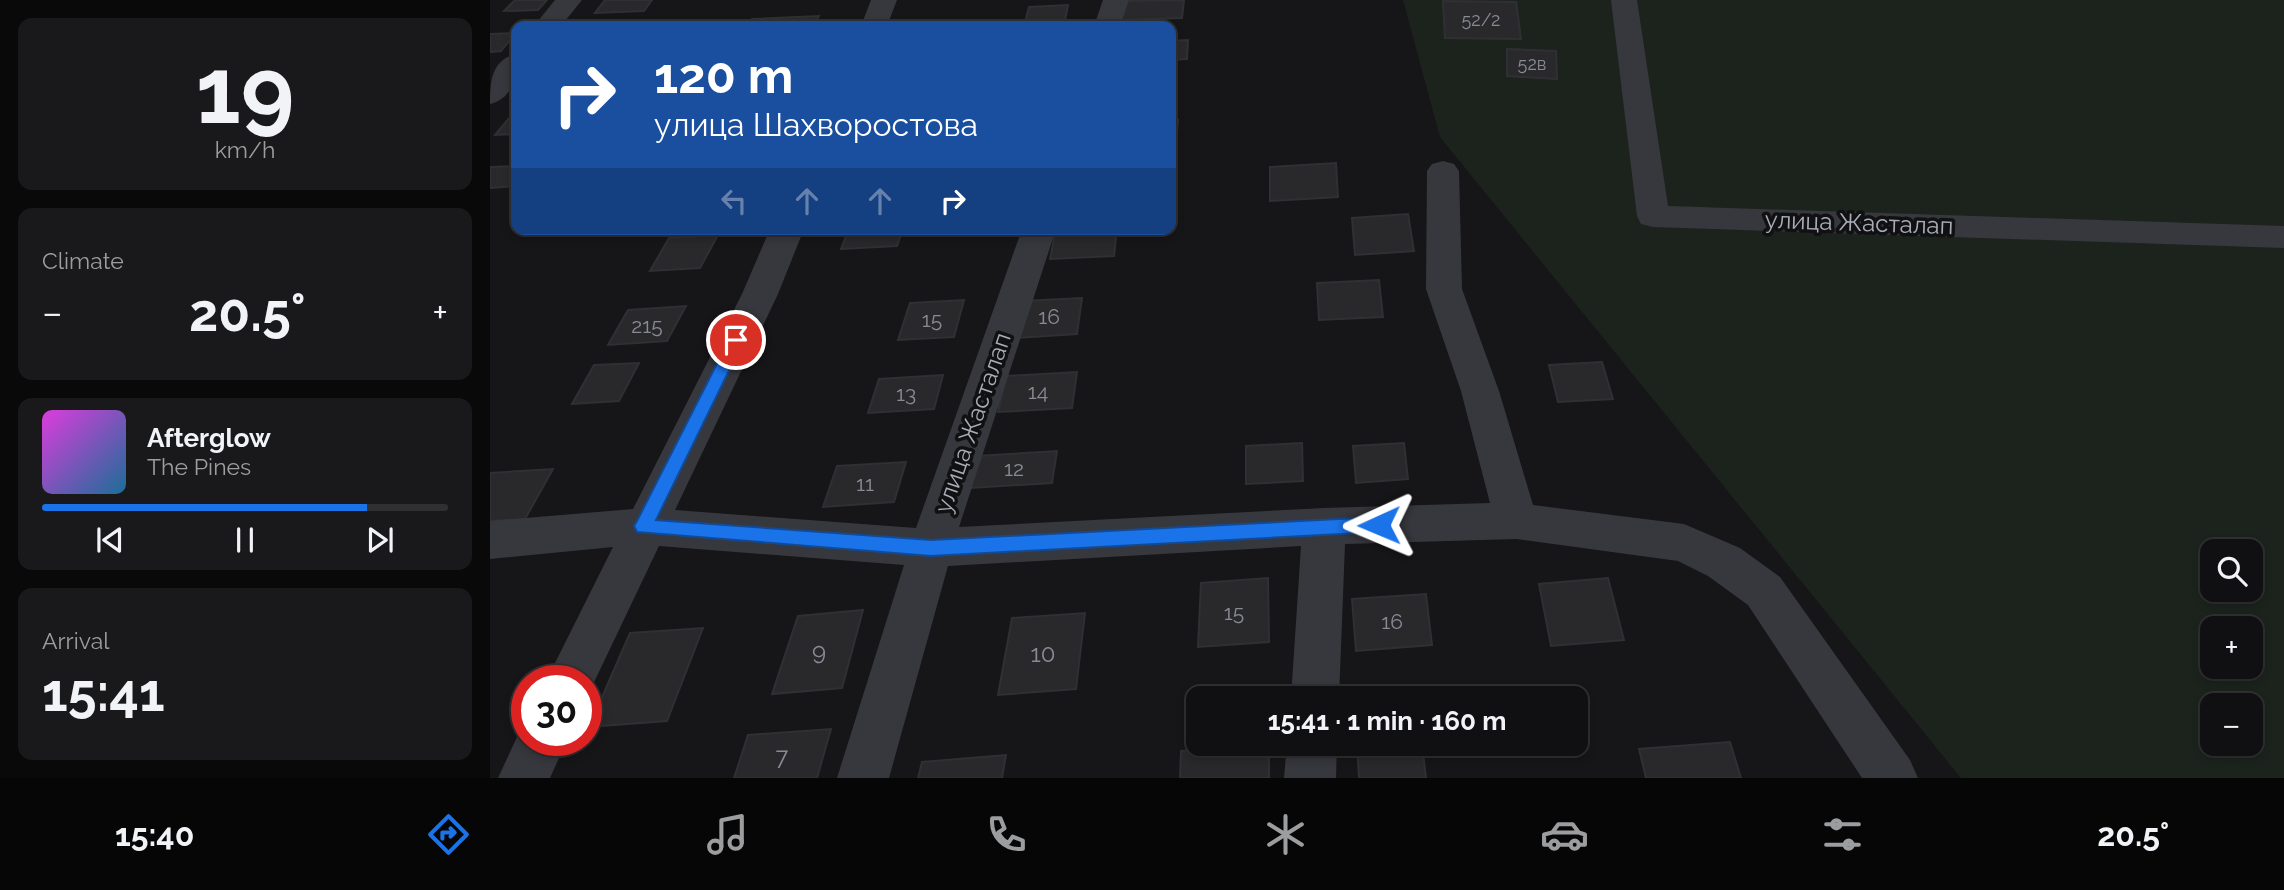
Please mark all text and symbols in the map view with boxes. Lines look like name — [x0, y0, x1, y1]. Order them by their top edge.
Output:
house number: 52/2 — [1461, 9, 1501, 30]
text: 19 — [196, 37, 294, 144]
text: 120 m — [654, 47, 793, 104]
icon: right — [539, 49, 630, 140]
house number: 52в — [1518, 53, 1546, 74]
text: улица Шахворостова — [654, 106, 978, 143]
text: km/h — [215, 136, 275, 163]
icon: left — [715, 182, 753, 220]
icon: ahead — [788, 182, 826, 220]
icon: ahead — [861, 182, 899, 220]
icon: right — [934, 182, 972, 220]
street label: улица Жасталап — [1764, 205, 1954, 240]
text: Climate — [42, 247, 124, 274]
text: 20.5° — [189, 282, 306, 343]
text: − — [42, 290, 62, 335]
text: + — [432, 290, 448, 335]
house number: 16 — [1038, 304, 1060, 329]
house number: 15 — [922, 307, 942, 332]
pin — [706, 310, 766, 370]
house number: 215 — [631, 313, 663, 338]
icon: arrive — [717, 321, 755, 359]
street label: улица Жасталап — [928, 329, 1017, 517]
house number: 14 — [1028, 379, 1048, 404]
house number: 13 — [896, 381, 916, 406]
text: Afterglow — [147, 423, 271, 453]
text: The Pines — [147, 453, 251, 480]
house number: 12 — [1004, 456, 1024, 481]
house number: 11 — [856, 471, 874, 496]
position arrow — [1342, 488, 1416, 562]
icon: previous — [91, 521, 129, 559]
icon: pause — [226, 521, 264, 559]
icon: next — [361, 521, 399, 559]
map controls — [2200, 539, 2263, 756]
button: search — [2200, 539, 2263, 602]
house number: 15 — [1224, 600, 1244, 625]
house number: 16 — [1381, 609, 1403, 634]
button: + — [2200, 616, 2263, 679]
text: Arrival — [42, 627, 109, 654]
house number: 9 — [812, 637, 826, 666]
house number: 10 — [1031, 639, 1055, 668]
text: 15:41 — [42, 662, 165, 723]
speed limit sign: 30 — [511, 665, 602, 756]
button: − — [2200, 693, 2263, 756]
text: 15:41 · 1 min · 160 m — [1268, 706, 1506, 736]
house number: 7 — [776, 742, 789, 771]
icon: directions — [424, 810, 473, 859]
icon: music — [703, 810, 752, 859]
icon: phone — [982, 810, 1031, 859]
icon: climate — [1261, 810, 1310, 859]
icon: car — [1540, 810, 1589, 859]
icon: filters — [1818, 810, 1867, 859]
text: 15:40 — [115, 816, 194, 853]
text: 20.5° — [2097, 816, 2169, 853]

